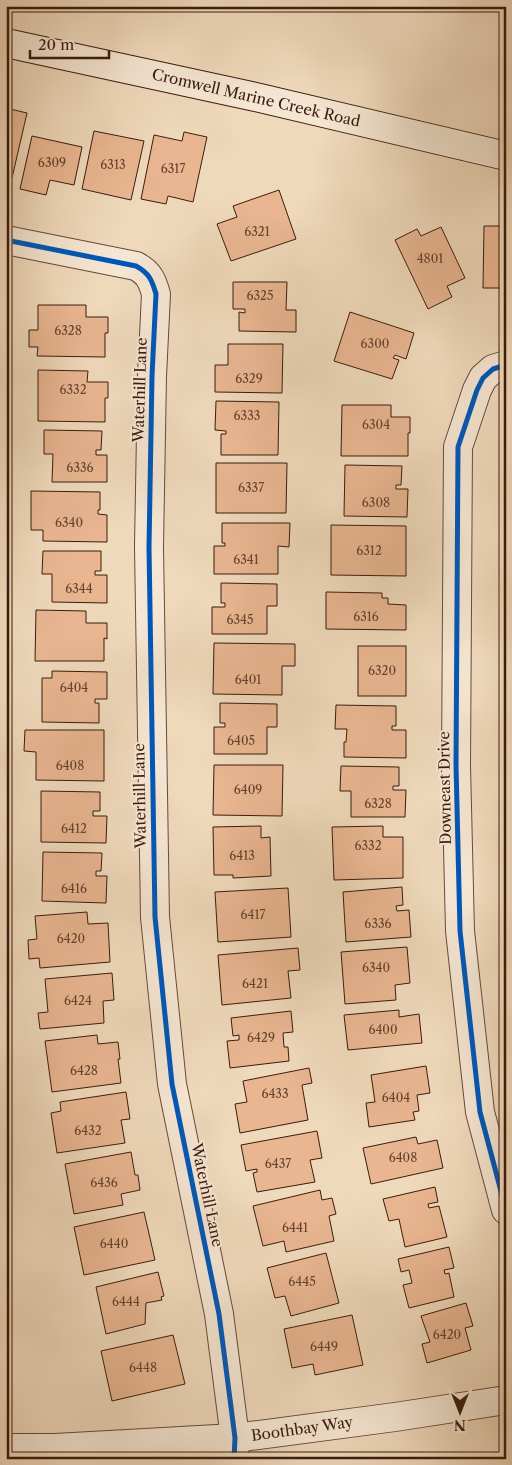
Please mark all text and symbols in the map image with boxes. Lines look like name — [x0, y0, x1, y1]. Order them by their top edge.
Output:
scale bar — [30, 28, 109, 60]
text: 20 m — [38, 35, 74, 54]
street label: Cromwell Marine Creek Road — [150, 64, 362, 131]
house number: 6309 — [38, 155, 66, 170]
house number: 6313 — [100, 157, 126, 172]
house number: 6317 — [161, 161, 185, 176]
house number: 6321 — [244, 224, 270, 239]
house number: 4801 — [417, 251, 443, 266]
house number: 6325 — [246, 288, 274, 303]
house number: 6328 — [54, 323, 82, 338]
house number: 6300 — [361, 336, 389, 351]
street label: Waterhill Lane — [128, 337, 151, 444]
house number: 6329 — [235, 371, 263, 386]
house number: 6332 — [59, 382, 87, 397]
house number: 6333 — [234, 408, 260, 423]
house number: 6304 — [362, 417, 390, 432]
house number: 6336 — [66, 460, 94, 475]
house number: 6337 — [238, 480, 264, 495]
house number: 6308 — [362, 495, 390, 510]
house number: 6340 — [55, 515, 83, 530]
house number: 6312 — [356, 543, 382, 558]
house number: 6341 — [233, 552, 259, 567]
house number: 6344 — [65, 581, 93, 596]
house number: 6316 — [353, 609, 379, 624]
house number: 6345 — [226, 612, 254, 627]
house number: 6320 — [368, 663, 396, 678]
house number: 6401 — [235, 672, 261, 687]
house number: 6404 — [60, 680, 88, 695]
street label: Downeast Drive — [434, 731, 455, 845]
house number: 6405 — [227, 733, 255, 748]
street label: Waterhill Lane — [129, 743, 150, 850]
house number: 6408 — [56, 758, 84, 773]
house number: 6409 — [234, 782, 262, 797]
house number: 6328 — [364, 796, 392, 811]
house number: 6412 — [61, 821, 87, 836]
house number: 6332 — [354, 838, 382, 853]
house number: 6413 — [229, 848, 255, 863]
house number: 6416 — [61, 881, 87, 896]
house number: 6417 — [241, 907, 266, 922]
house number: 6336 — [364, 916, 392, 931]
house number: 6420 — [57, 931, 85, 946]
house number: 6340 — [362, 960, 390, 975]
house number: 6421 — [242, 976, 268, 991]
house number: 6424 — [64, 993, 92, 1008]
house number: 6400 — [368, 1022, 398, 1037]
house number: 6429 — [247, 1030, 275, 1045]
house number: 6428 — [70, 1063, 98, 1078]
house number: 6433 — [261, 1086, 289, 1101]
house number: 6404 — [382, 1090, 410, 1105]
house number: 6432 — [74, 1123, 102, 1138]
street label: Waterhill Lane — [187, 1140, 228, 1248]
house number: 6408 — [389, 1150, 417, 1165]
house number: 6437 — [265, 1156, 291, 1171]
house number: 6436 — [90, 1175, 118, 1190]
house number: 6441 — [282, 1220, 308, 1235]
house number: 6440 — [100, 1236, 128, 1251]
house number: 6445 — [288, 1274, 316, 1289]
house number: 6444 — [112, 1294, 140, 1309]
house number: 6420 — [433, 1327, 461, 1342]
house number: 6449 — [310, 1339, 338, 1354]
house number: 6448 — [129, 1360, 157, 1375]
north arrow — [434, 1388, 484, 1438]
street label: Boothbay Way — [250, 1412, 355, 1445]
text: N — [454, 1416, 466, 1434]

